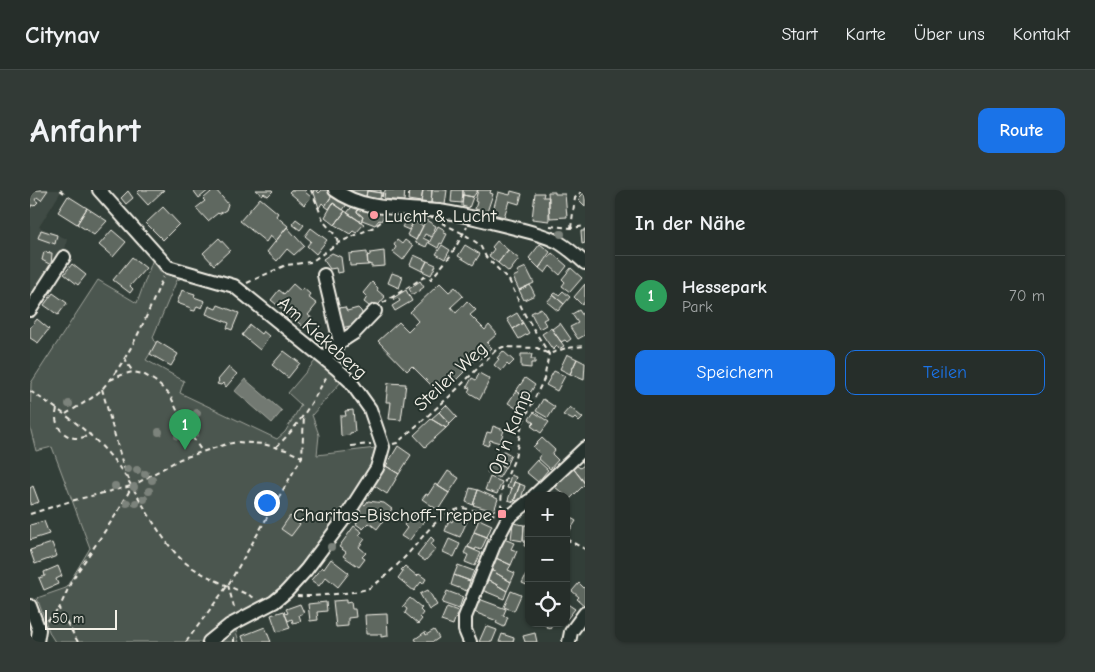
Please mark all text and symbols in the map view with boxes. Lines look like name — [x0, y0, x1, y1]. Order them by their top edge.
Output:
text: Citynav — [25, 21, 100, 49]
text: Start — [781, 24, 818, 45]
text: Karte — [846, 24, 886, 45]
text: Über uns — [914, 24, 985, 45]
text: Kontakt — [1013, 24, 1070, 45]
button: Route — [978, 108, 1065, 153]
text: Anfahrt — [30, 110, 141, 151]
place label: Lucht & Lucht — [384, 205, 497, 227]
marker: Lucht & Lucht — [368, 209, 380, 221]
text: In der Nähe — [635, 211, 745, 235]
text: Hessepark — [682, 276, 767, 298]
text: 1 — [648, 287, 654, 305]
text: 70 m — [1009, 287, 1045, 305]
street label: Am Kiekeberg — [273, 292, 372, 384]
text: Park — [682, 298, 713, 316]
street label: Steiler Weg — [410, 337, 492, 416]
button: Speichern — [635, 350, 835, 395]
button: Teilen — [845, 350, 1045, 395]
street label: Op'n Kamp — [484, 387, 536, 478]
pin: 1 — [169, 409, 201, 450]
your location — [254, 490, 280, 516]
map controls — [525, 492, 570, 627]
button: + — [525, 492, 570, 537]
place label: Charitas-Bischoff-Treppe — [293, 504, 492, 526]
marker: Charitas-Bischoff-Treppe — [496, 508, 508, 520]
button: − — [525, 537, 570, 582]
button: locate — [525, 582, 570, 627]
scale bar — [45, 607, 118, 630]
text: 50 m — [52, 610, 84, 627]

